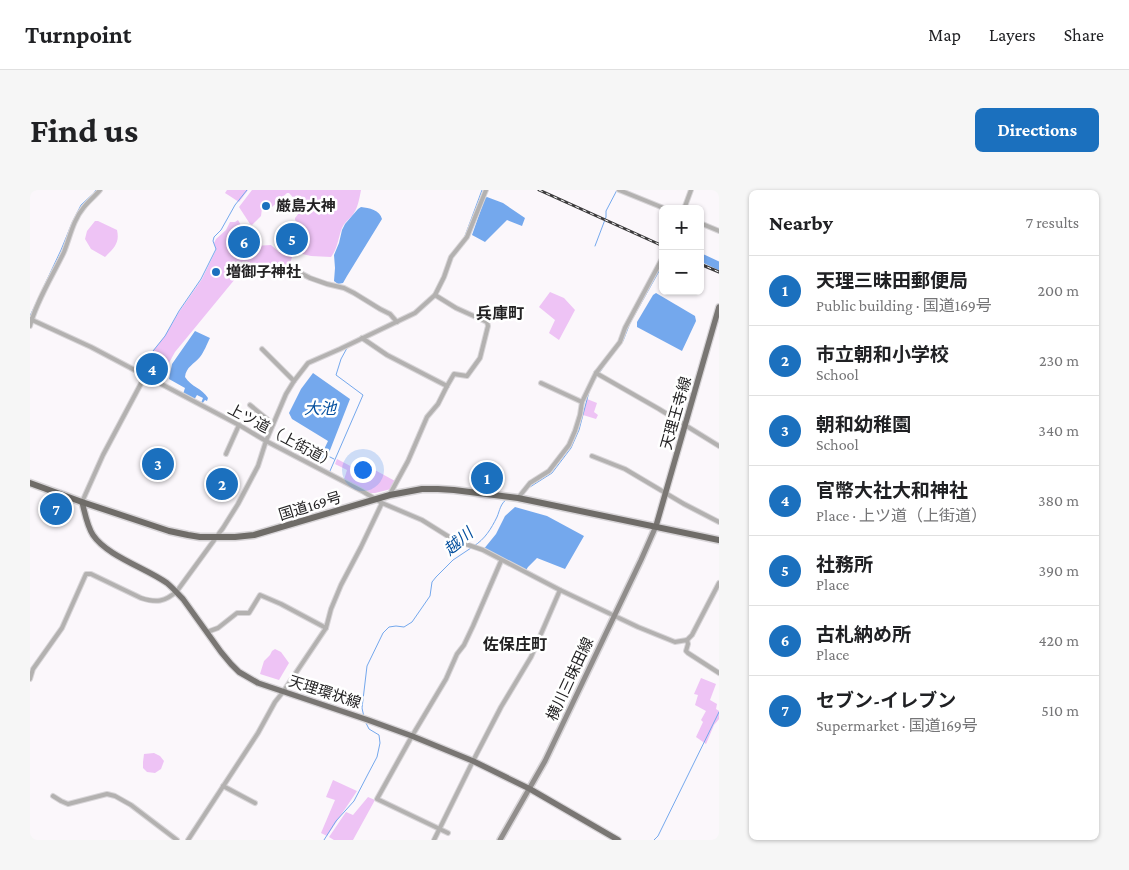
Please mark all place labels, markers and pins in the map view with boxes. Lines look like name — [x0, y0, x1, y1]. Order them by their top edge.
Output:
place label: 厳島大神 — [276, 197, 336, 214]
marker: 厳島大神 — [260, 200, 272, 212]
pin: 5 — [276, 220, 308, 258]
pin: 6 — [228, 223, 260, 261]
place label: 増御子神社 — [226, 263, 301, 280]
marker: 増御子神社 — [210, 266, 222, 278]
pin: 4 — [136, 350, 168, 388]
pin: 3 — [142, 445, 174, 483]
pin: 1 — [471, 459, 503, 497]
pin: 2 — [206, 465, 238, 503]
pin: 7 — [40, 490, 72, 528]

